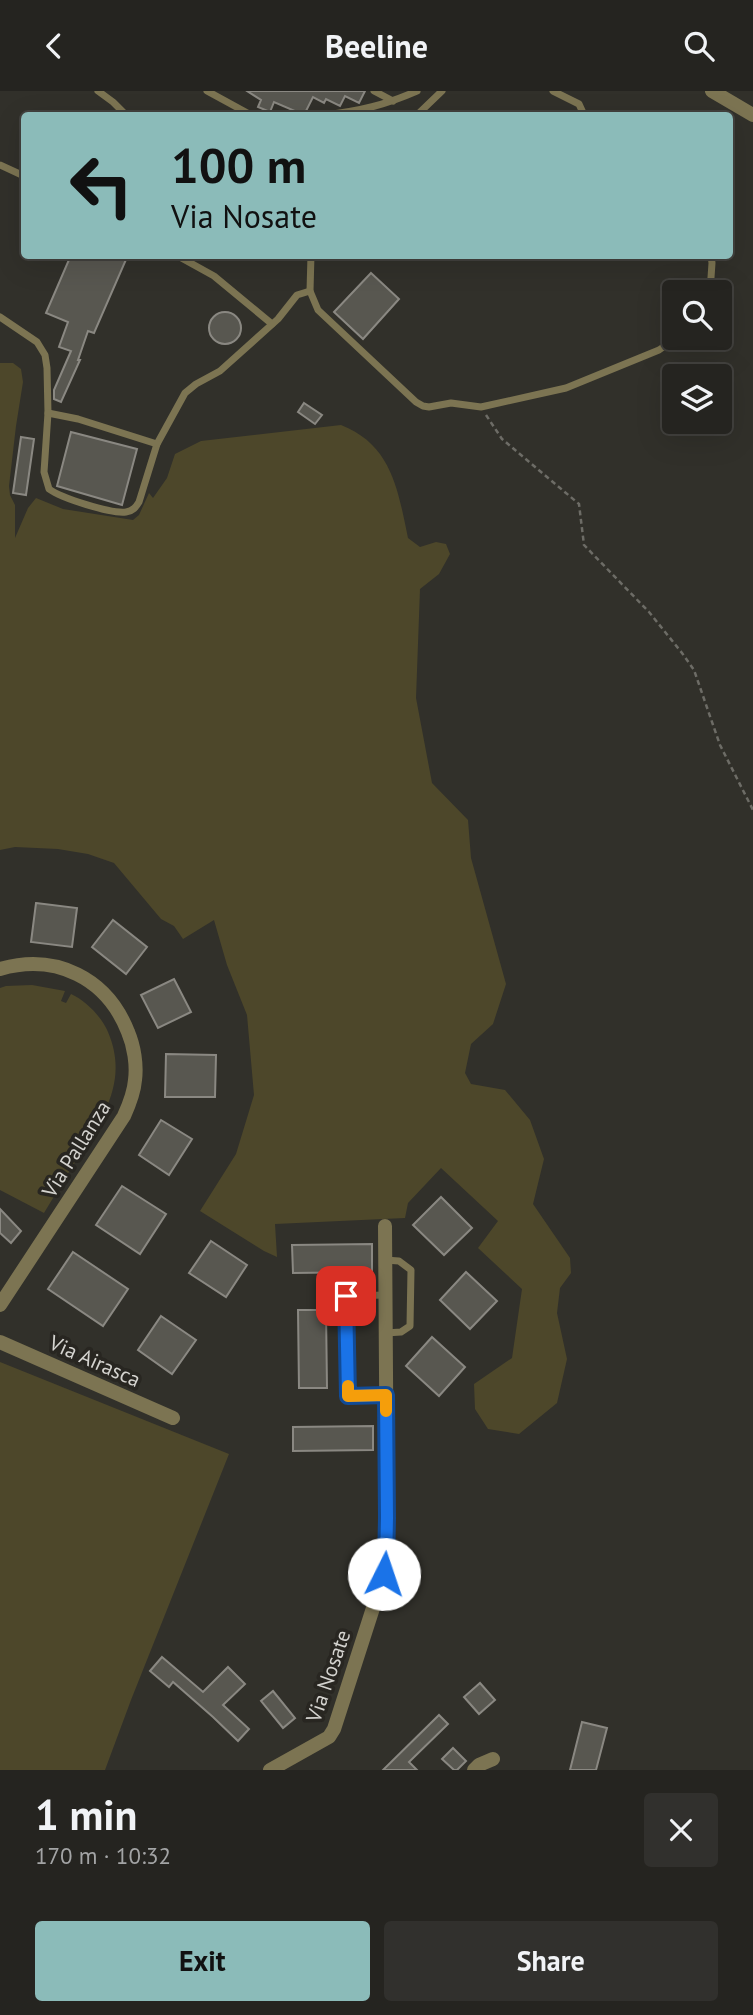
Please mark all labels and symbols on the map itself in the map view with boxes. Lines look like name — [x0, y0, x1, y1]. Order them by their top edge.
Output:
street label: Via Pallanza — [35, 1096, 116, 1203]
pin — [316, 1266, 376, 1326]
street label: Via Airasca — [44, 1329, 145, 1393]
position arrow — [347, 1537, 421, 1611]
street label: Via Nosate — [299, 1626, 356, 1727]

